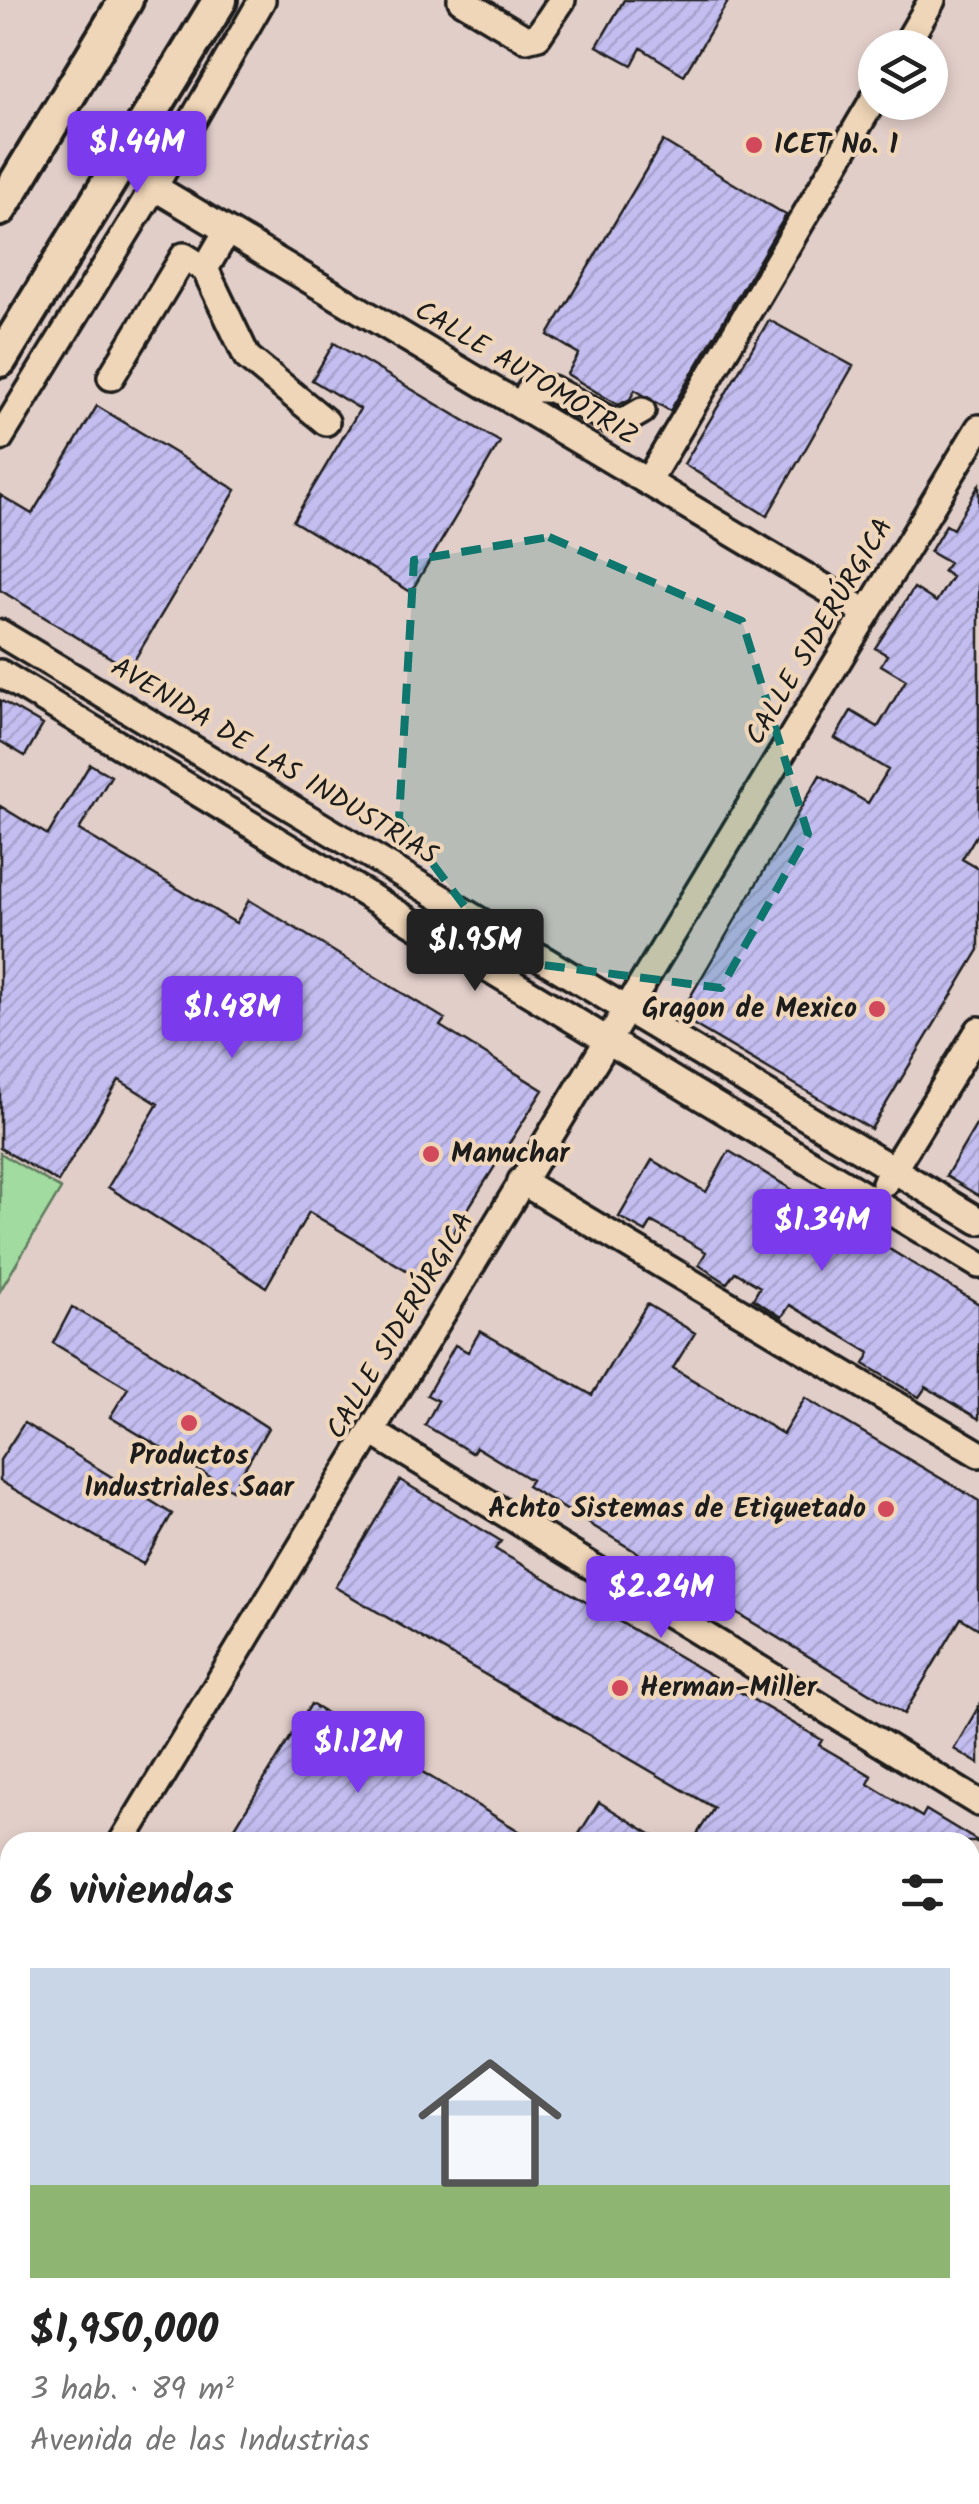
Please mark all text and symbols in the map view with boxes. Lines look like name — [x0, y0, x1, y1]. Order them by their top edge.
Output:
map controls — [858, 30, 948, 120]
button: layers — [858, 30, 948, 120]
pin: $1.44M — [56, 111, 218, 196]
text: $1.44M — [89, 118, 185, 169]
place label: ICET No. 1 — [774, 123, 898, 168]
marker: ICET No. 1 — [743, 134, 765, 156]
street label: CALLE AUTOMOTRIZ — [405, 289, 647, 459]
street label: CALLE SIDERÚRGICA — [734, 509, 906, 755]
street label: AVENIDA DE LAS INDUSTRIAS — [101, 646, 447, 878]
pin: $1.95M — [394, 909, 556, 994]
text: $1.95M — [429, 916, 521, 967]
pin: $1.48M — [151, 976, 313, 1061]
text: $1.48M — [184, 983, 280, 1034]
place label: Gragon de Mexico — [642, 987, 857, 1032]
marker: Gragon de Mexico — [866, 998, 888, 1020]
place label: Manuchar — [451, 1132, 571, 1177]
marker: Manuchar — [420, 1143, 442, 1165]
pin: $1.34M — [741, 1189, 903, 1274]
text: $1.34M — [774, 1196, 870, 1247]
street label: CALLE SIDERÚRGICA — [315, 1203, 487, 1449]
marker: Productos Industriales Saar — [178, 1412, 200, 1434]
place label: Productos Industriales Saar — [84, 1434, 296, 1511]
place label: Achto Sistemas de Etiquetado — [488, 1487, 866, 1532]
marker: Achto Sistemas de Etiquetado — [875, 1498, 897, 1520]
pin: $2.24M — [580, 1556, 742, 1641]
text: $2.24M — [608, 1563, 714, 1614]
place label: Herman-Miller — [640, 1666, 819, 1711]
marker: Herman-Miller — [609, 1677, 631, 1699]
pin: $1.12M — [277, 1711, 439, 1796]
text: $1.12M — [314, 1718, 402, 1769]
text: 6 viviendas — [30, 1859, 234, 1926]
icon: filters — [895, 1865, 950, 1920]
icon: home — [400, 2033, 580, 2213]
text: $1,950,000 — [30, 2298, 218, 2365]
text: 3 hab. · 89 m² — [30, 2365, 234, 2416]
text: Avenida de las Industrias — [30, 2416, 370, 2467]

